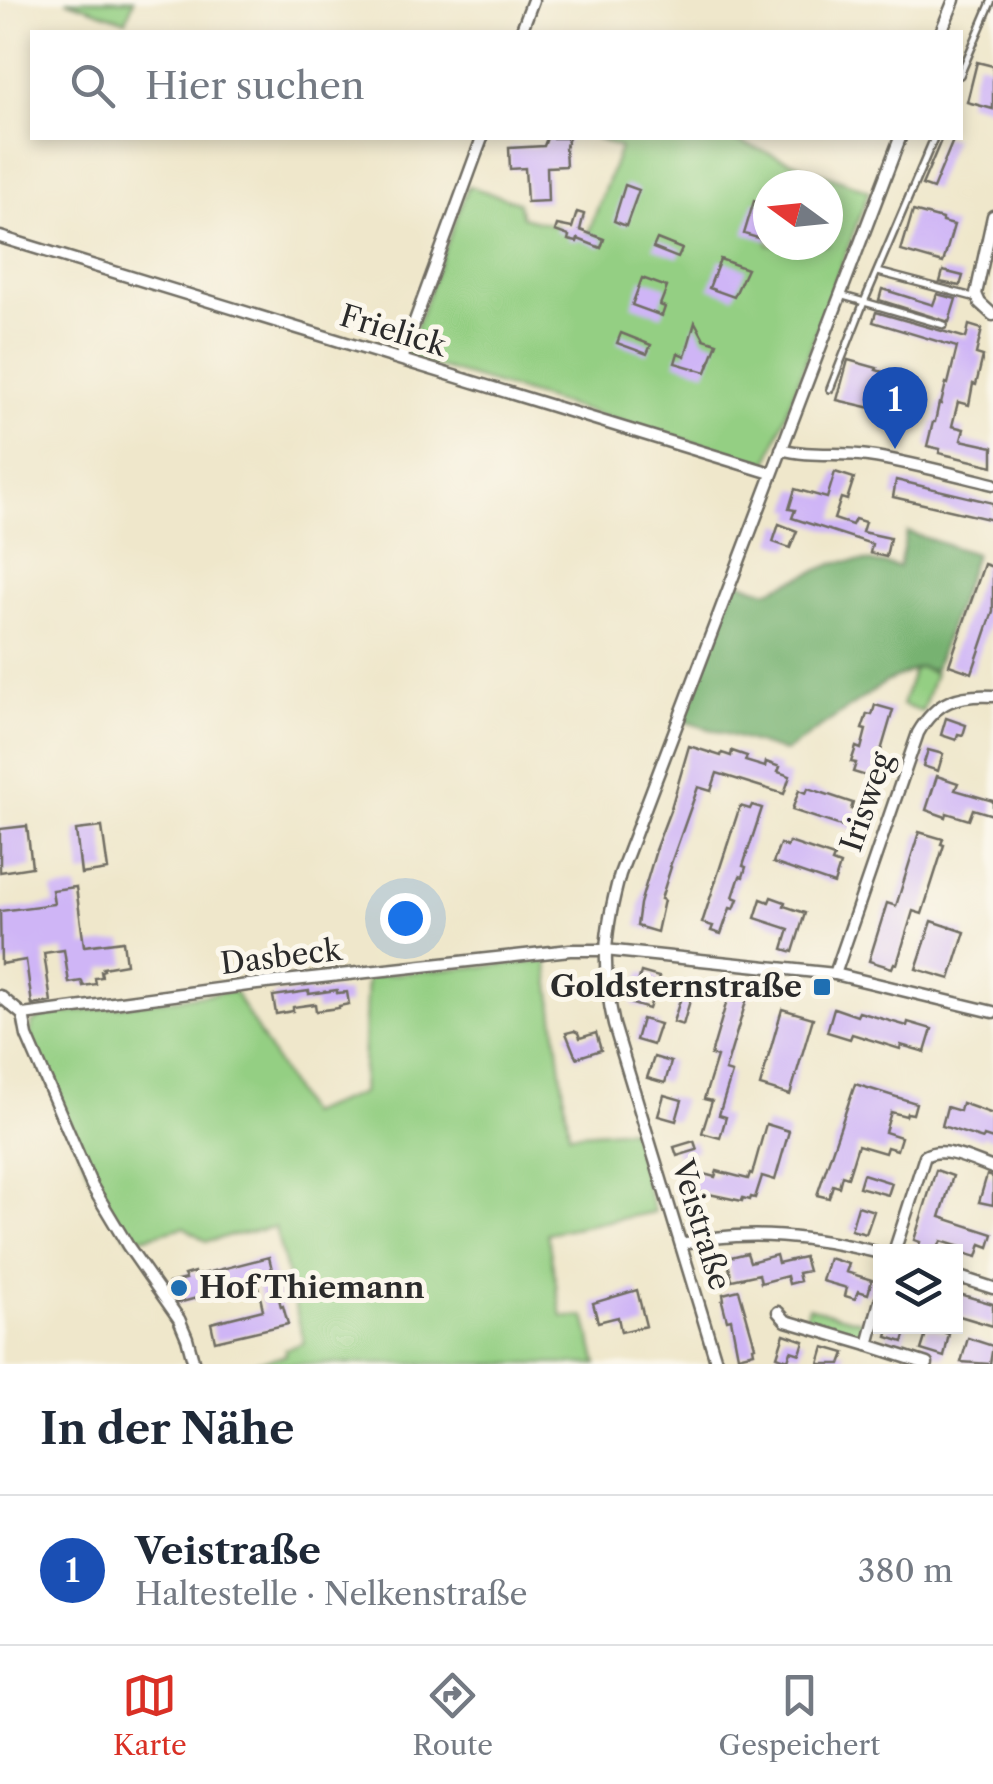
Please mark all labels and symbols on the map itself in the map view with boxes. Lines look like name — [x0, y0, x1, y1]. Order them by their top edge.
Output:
north arrow — [753, 170, 843, 260]
street label: Frielick — [336, 297, 452, 365]
pin: 1 — [862, 366, 928, 449]
street label: Irisweg — [832, 747, 901, 856]
your location — [380, 893, 431, 944]
street label: Dasbeck — [219, 931, 345, 982]
place label: Goldsternstraße — [550, 968, 802, 1005]
marker: Goldsternstraße — [811, 976, 833, 998]
street label: Veistraße — [664, 1154, 739, 1295]
place label: Hof Thiemann — [199, 1269, 425, 1306]
marker: Hof Thiemann — [168, 1277, 190, 1299]

